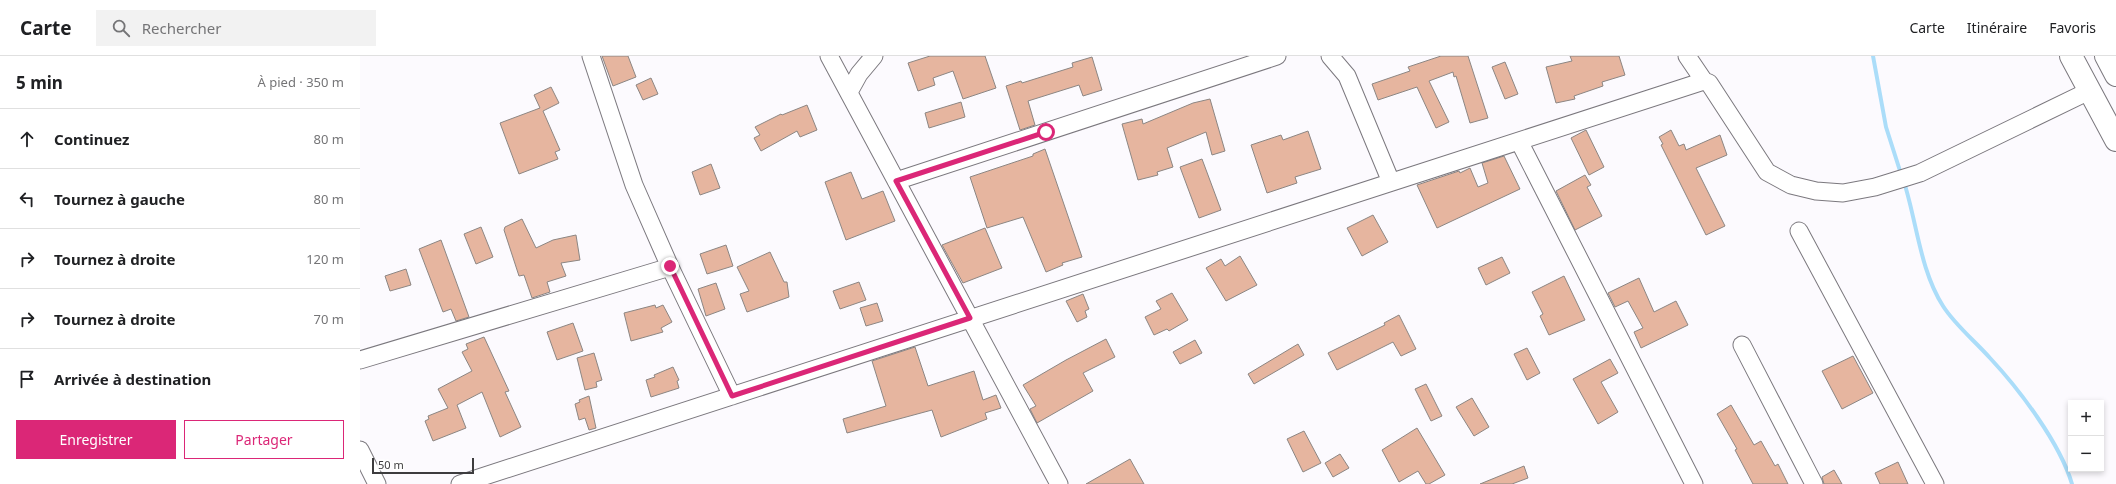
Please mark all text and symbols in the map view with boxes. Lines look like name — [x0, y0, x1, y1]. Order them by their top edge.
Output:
search box — [96, 10, 376, 46]
text: Carte — [20, 15, 72, 41]
icon: search — [110, 17, 132, 39]
text: Rechercher — [142, 18, 221, 38]
text: Carte — [1909, 18, 1945, 37]
text: Itinéraire — [1967, 18, 2027, 37]
text: Favoris — [2049, 18, 2096, 37]
text: 5 min — [16, 71, 63, 94]
text: À pied · 350 m — [258, 73, 344, 91]
route start — [1037, 123, 1055, 141]
icon: ahead — [16, 128, 38, 150]
text: Continuez — [54, 129, 129, 149]
text: 80 m — [314, 130, 344, 148]
icon: left — [16, 188, 38, 210]
text: Tournez à gauche — [54, 189, 185, 209]
text: 80 m — [314, 190, 344, 208]
icon: right — [16, 248, 38, 270]
text: Tournez à droite — [54, 249, 175, 269]
text: 120 m — [306, 250, 344, 268]
route end — [661, 257, 679, 275]
icon: right — [16, 308, 38, 330]
text: Tournez à droite — [54, 309, 175, 329]
text: 70 m — [314, 310, 344, 328]
icon: arrive — [16, 368, 38, 390]
text: Arrivée à destination — [54, 369, 211, 389]
map controls — [2068, 400, 2104, 472]
button: + — [2068, 400, 2104, 436]
button: Enregistrer — [16, 420, 176, 459]
button: Partager — [184, 420, 344, 459]
button: − — [2068, 436, 2104, 472]
scale bar — [372, 456, 474, 475]
text: 50 m — [378, 457, 404, 472]

